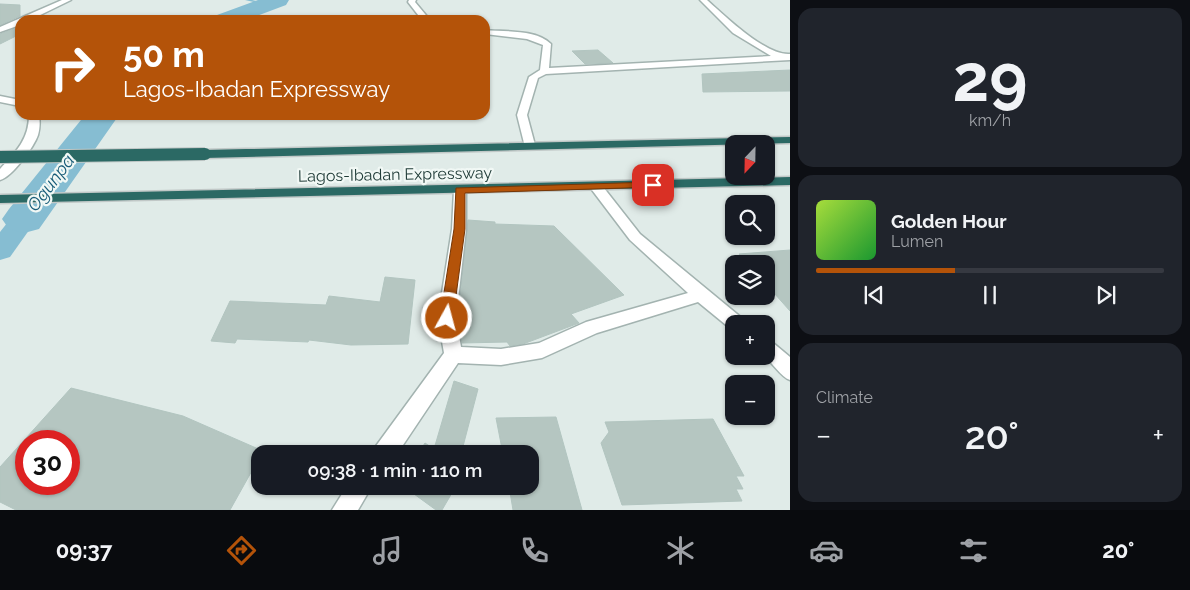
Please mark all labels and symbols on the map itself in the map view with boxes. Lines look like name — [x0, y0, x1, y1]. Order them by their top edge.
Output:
north arrow — [725, 135, 775, 185]
water label: Ogunpa — [23, 150, 79, 215]
street label: Lagos-Ibadan Expressway — [298, 163, 493, 186]
pin — [632, 164, 674, 206]
position arrow — [420, 291, 472, 343]
speed limit sign: 30 — [15, 430, 80, 495]

